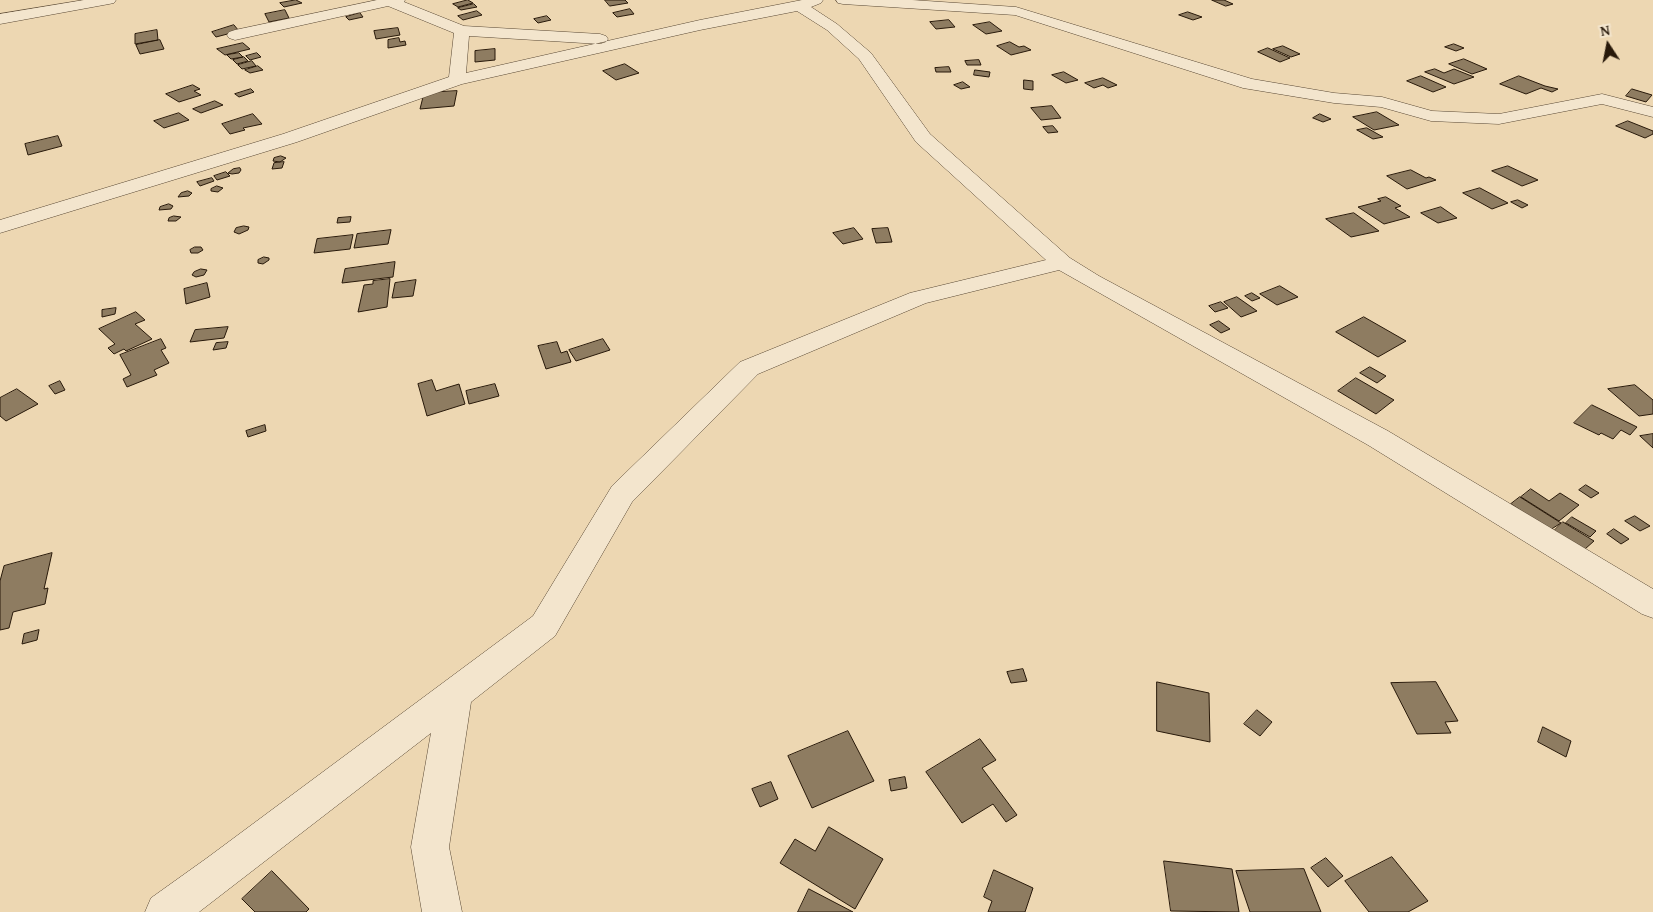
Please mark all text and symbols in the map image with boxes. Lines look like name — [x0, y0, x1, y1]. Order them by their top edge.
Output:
north arrow — [1583, 20, 1633, 70]
text: N — [1599, 20, 1612, 41]

